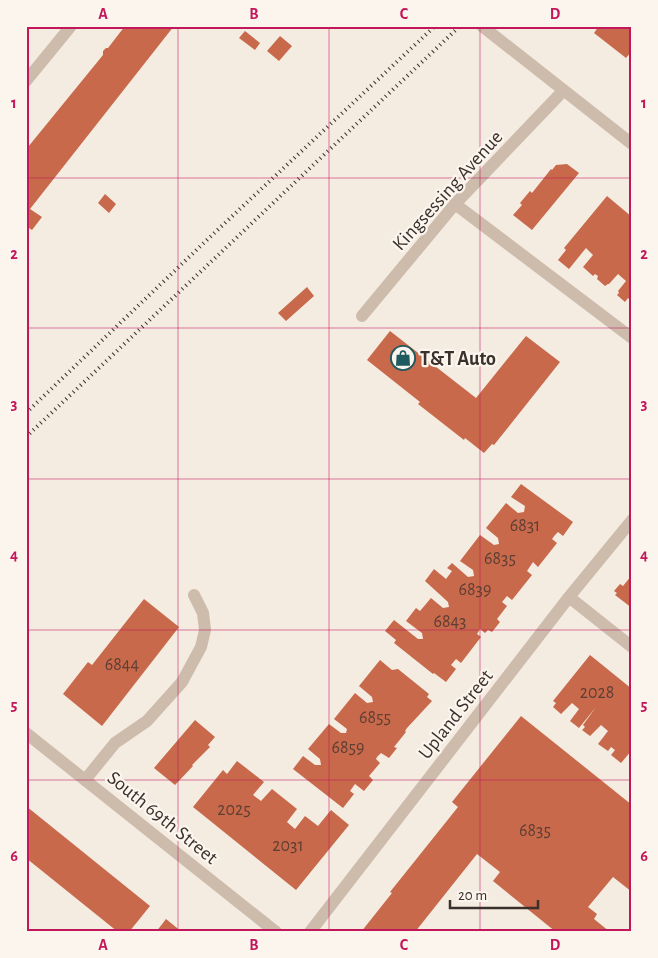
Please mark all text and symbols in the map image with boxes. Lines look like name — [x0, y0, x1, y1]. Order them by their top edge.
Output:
text: A — [98, 6, 108, 22]
text: B — [249, 6, 259, 22]
text: C — [400, 6, 409, 22]
text: D — [550, 6, 561, 22]
text: 1 — [11, 95, 17, 111]
text: 1 — [641, 95, 647, 111]
street label: Kingsessing Avenue — [389, 127, 507, 254]
text: 2 — [10, 246, 18, 262]
text: 2 — [640, 246, 648, 262]
shop icon: T&T Auto — [390, 345, 416, 371]
place label: T&T Auto — [420, 349, 496, 369]
text: 3 — [11, 396, 18, 412]
text: 3 — [641, 396, 648, 412]
house number: 6831 — [510, 517, 540, 535]
text: 4 — [10, 547, 18, 563]
text: 4 — [640, 547, 648, 563]
house number: 6835 — [484, 550, 516, 568]
house number: 6839 — [459, 581, 491, 599]
house number: 6843 — [433, 613, 467, 631]
house number: 6844 — [105, 656, 139, 674]
street label: Upland Street — [415, 666, 497, 763]
house number: 2028 — [580, 684, 614, 702]
text: 5 — [11, 697, 18, 713]
text: 5 — [641, 697, 648, 713]
house number: 6855 — [359, 709, 391, 727]
house number: 6859 — [332, 739, 364, 757]
street label: South 69th Street — [104, 767, 222, 868]
house number: 2025 — [217, 801, 251, 819]
house number: 6835 — [519, 822, 551, 840]
house number: 2031 — [272, 837, 304, 855]
text: 6 — [10, 848, 18, 864]
text: 6 — [640, 848, 648, 864]
scale bar — [450, 878, 538, 910]
text: 20 m — [458, 888, 487, 903]
text: A — [98, 937, 108, 953]
text: B — [249, 937, 259, 953]
text: C — [400, 937, 409, 953]
text: D — [550, 937, 561, 953]

